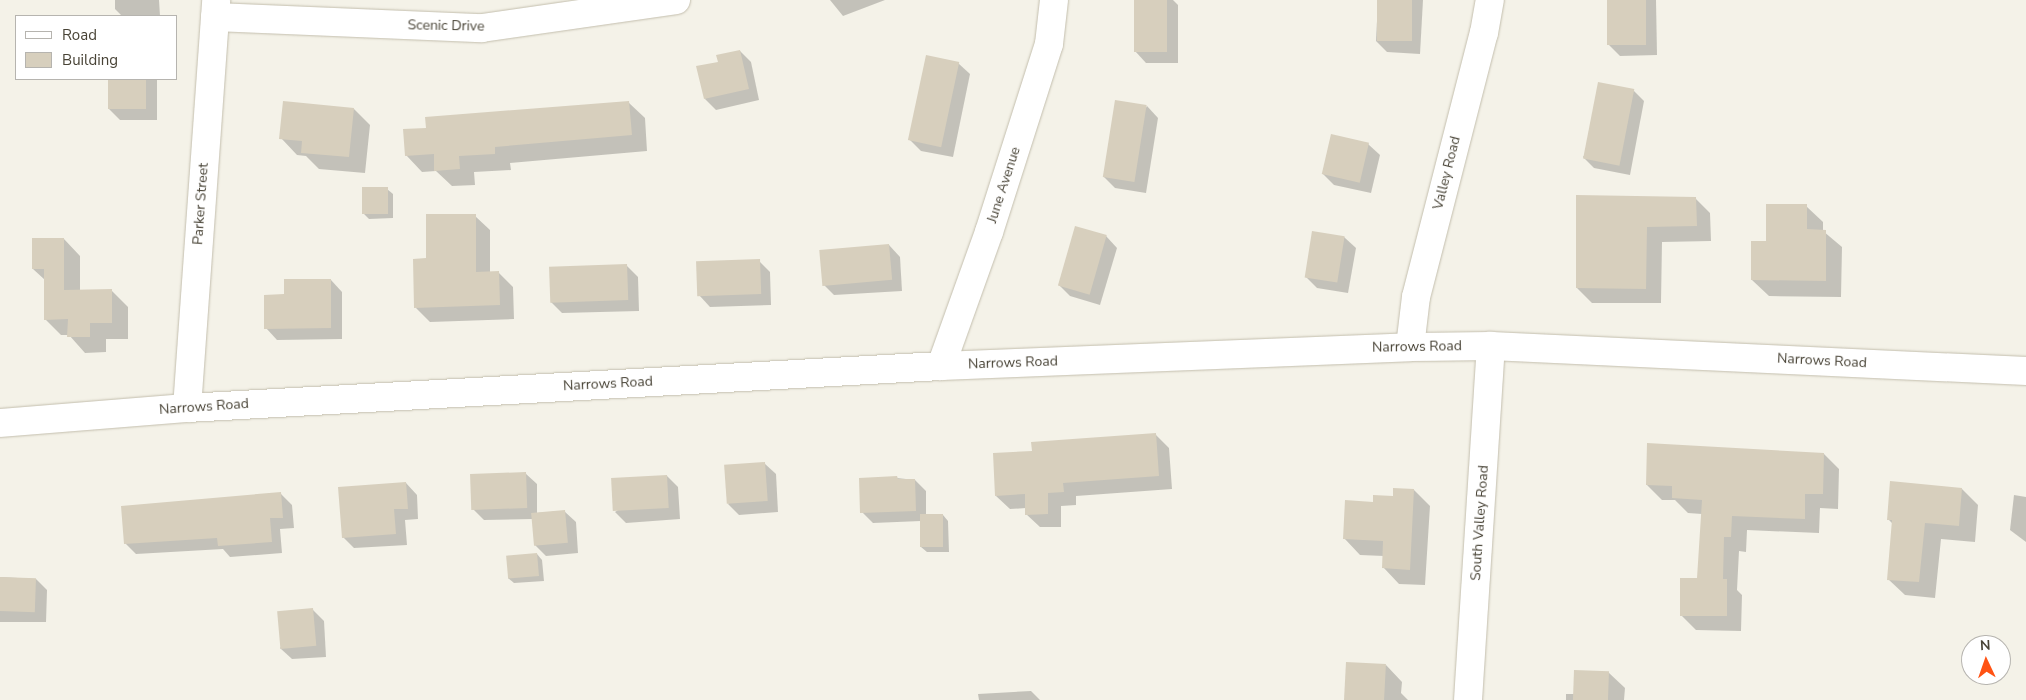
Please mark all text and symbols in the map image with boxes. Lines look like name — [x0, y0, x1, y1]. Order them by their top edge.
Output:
legend — [15, 15, 178, 80]
street label: Scenic Drive — [407, 17, 485, 35]
text: Road — [62, 25, 97, 45]
text: Building — [62, 50, 118, 70]
street label: Valley Road — [1430, 134, 1464, 212]
street label: June Avenue — [984, 145, 1024, 225]
street label: Parker Street — [190, 162, 212, 246]
street label: Narrows Road — [1372, 338, 1462, 356]
street label: Narrows Road — [1777, 350, 1867, 372]
street label: Narrows Road — [968, 353, 1058, 373]
street label: Narrows Road — [563, 373, 653, 395]
street label: Narrows Road — [159, 395, 249, 419]
street label: South Valley Road — [1468, 465, 1492, 581]
north arrow — [1961, 635, 2011, 685]
text: N — [1980, 636, 1991, 655]

